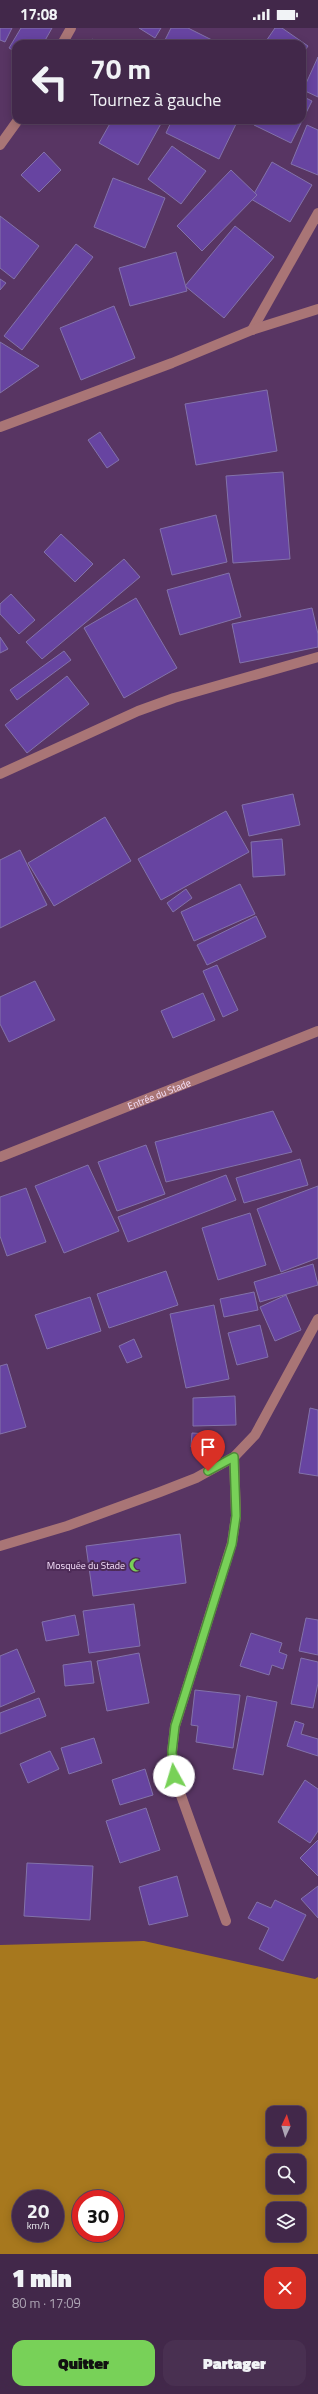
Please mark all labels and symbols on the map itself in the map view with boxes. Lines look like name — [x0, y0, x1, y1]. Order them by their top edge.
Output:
street label: Entrée du Stade — [125, 1075, 193, 1114]
pin — [191, 1430, 225, 1471]
mosque icon: Mosquée du Stade — [128, 1557, 144, 1573]
place label: Mosquée du Stade — [47, 1558, 125, 1573]
position arrow — [153, 1755, 195, 1797]
north arrow — [266, 2106, 306, 2146]
speed limit sign: 30 — [72, 2190, 124, 2242]

